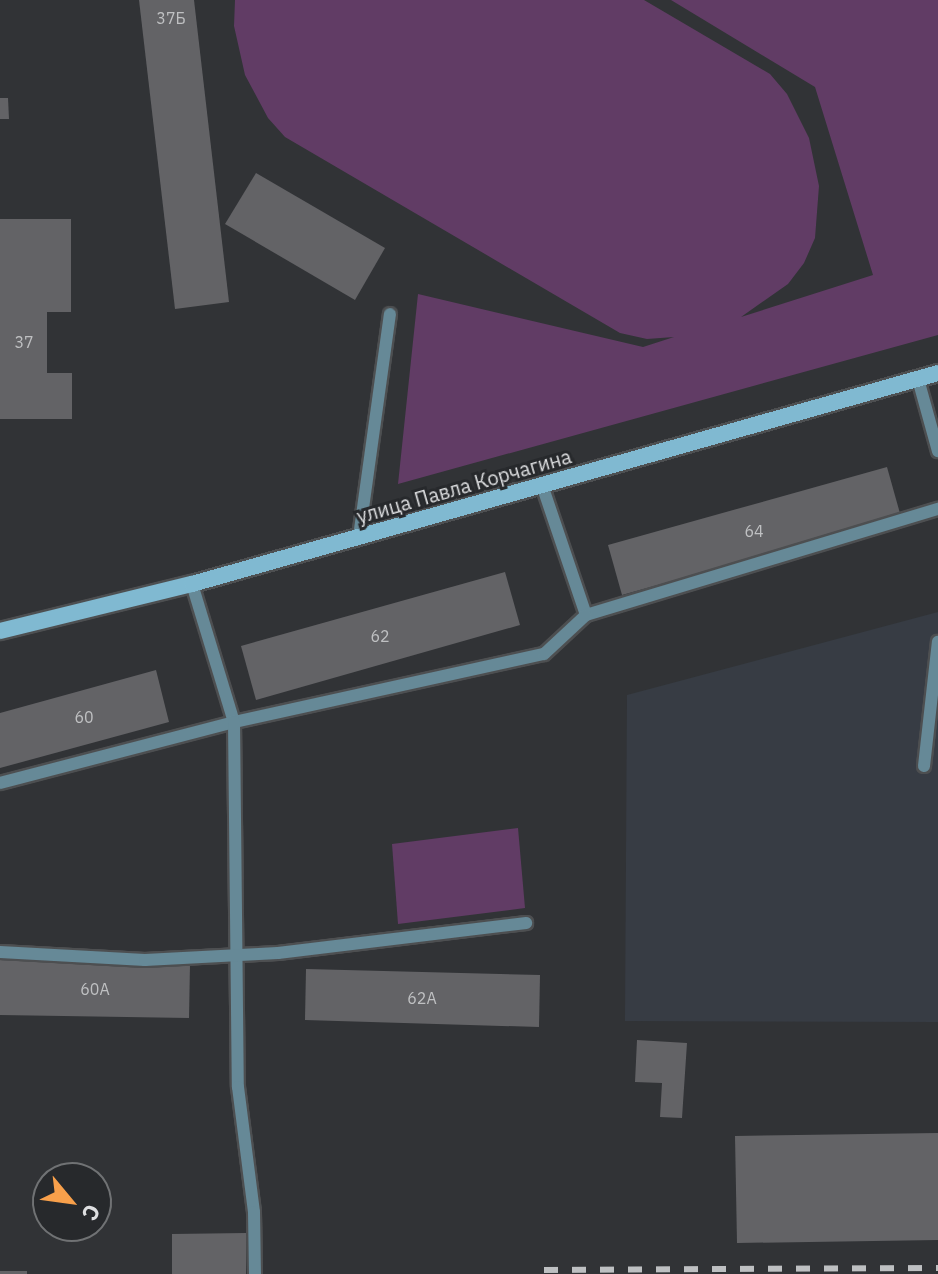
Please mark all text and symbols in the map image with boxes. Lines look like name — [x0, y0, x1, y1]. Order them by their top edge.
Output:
house number: 37Б — [156, 8, 186, 28]
house number: 37 — [14, 332, 34, 352]
street label: улица Павла Корчагина — [354, 444, 574, 528]
house number: 64 — [744, 521, 764, 541]
house number: 62 — [370, 626, 390, 646]
house number: 60 — [74, 707, 94, 727]
house number: 60А — [80, 979, 110, 999]
house number: 62А — [407, 988, 437, 1008]
north arrow — [32, 1162, 112, 1242]
text: С — [76, 1200, 108, 1226]

